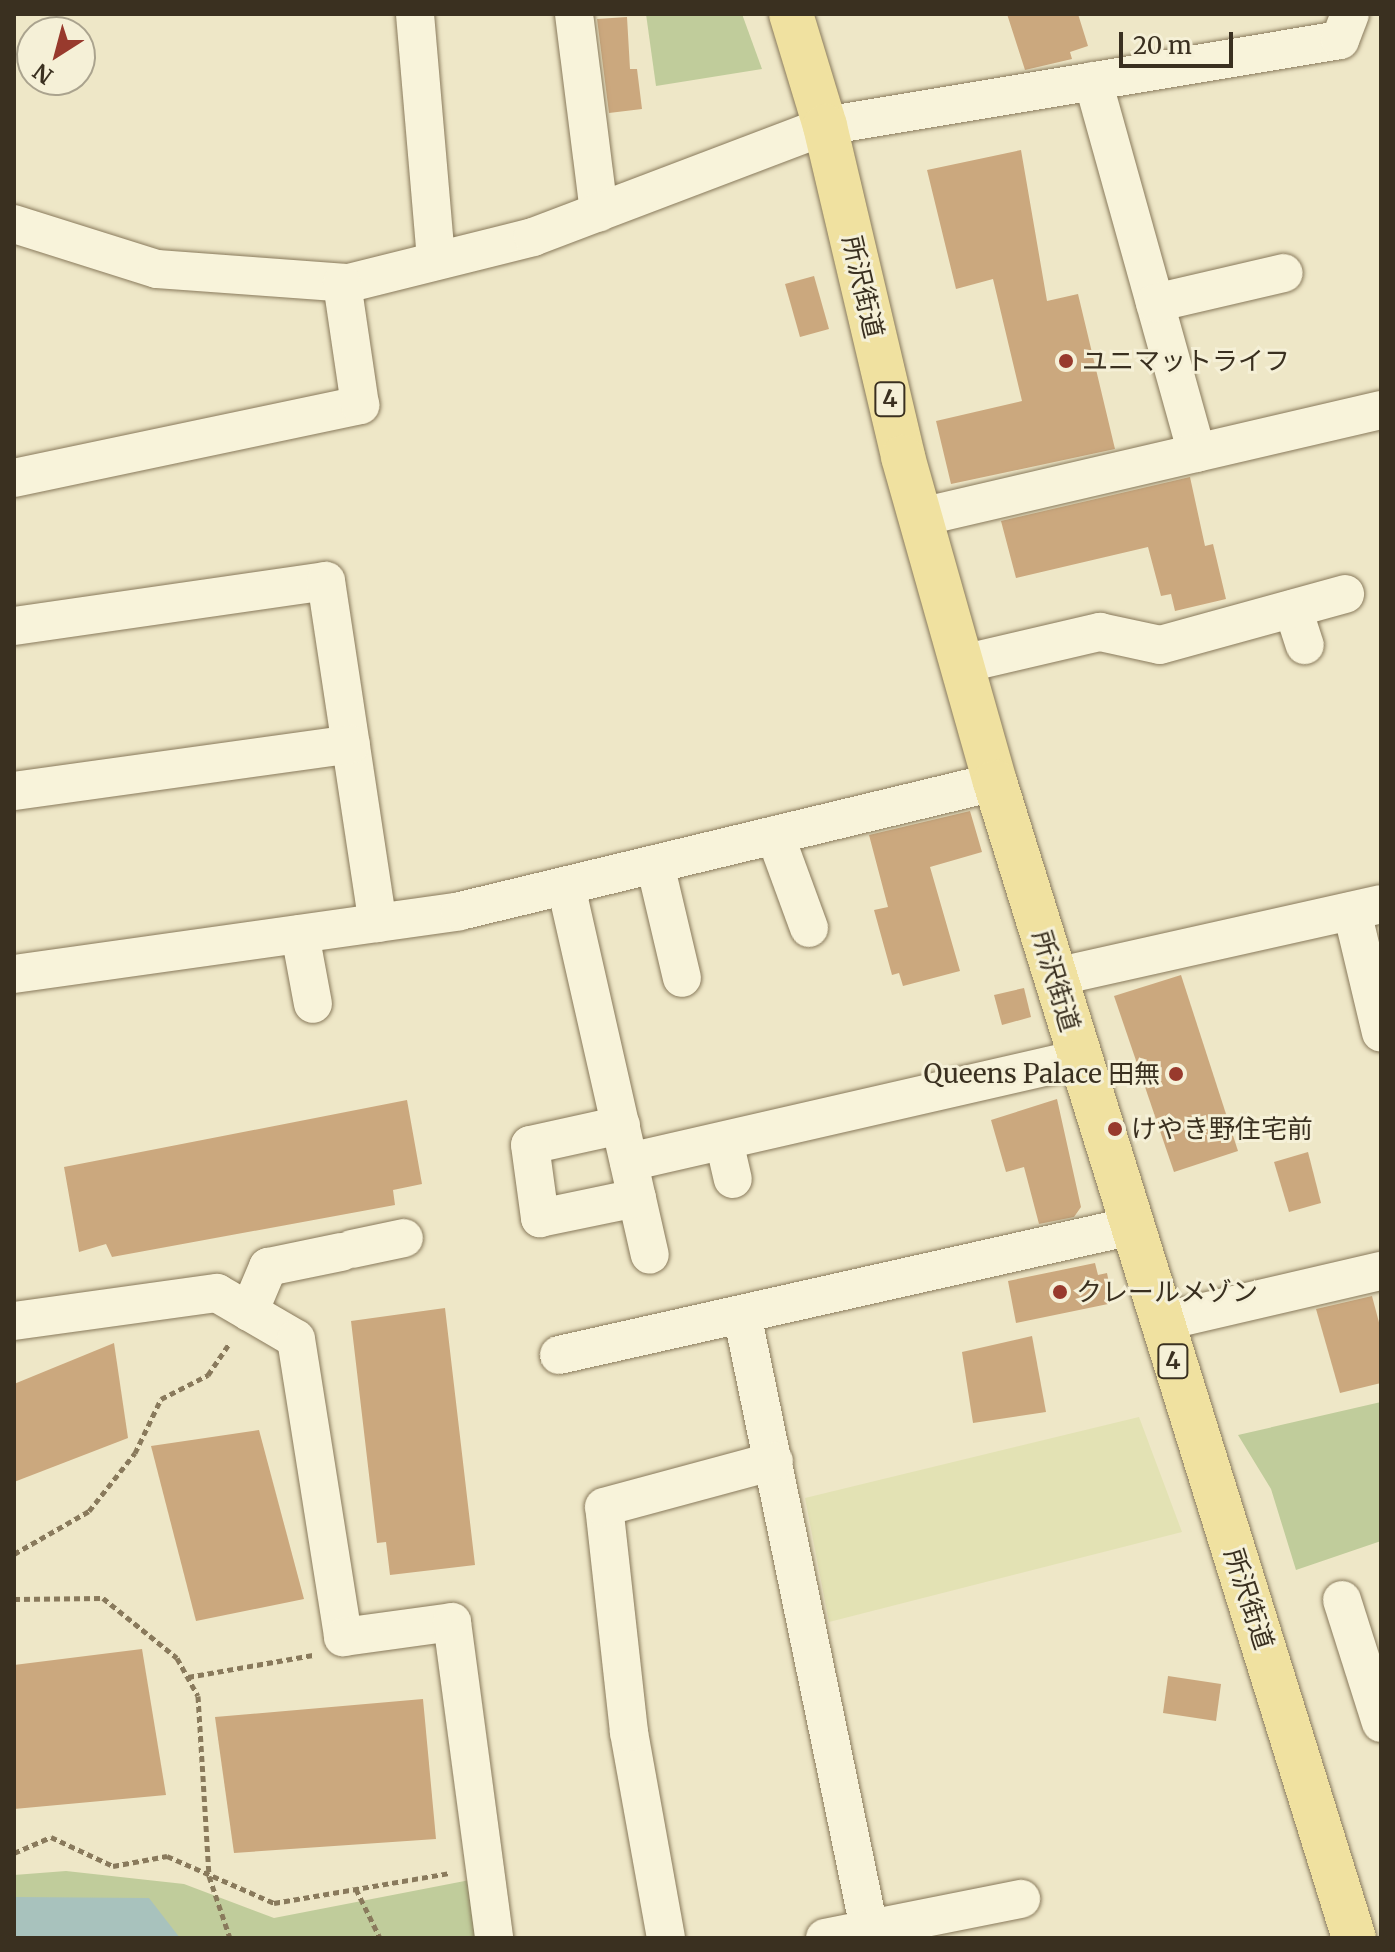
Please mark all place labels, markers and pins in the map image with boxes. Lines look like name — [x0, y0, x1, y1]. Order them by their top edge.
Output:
place label: ユニマットライフ — [1082, 345, 1290, 377]
marker: ユニマットライフ — [1057, 352, 1075, 370]
place label: Queens Palace 田無 — [924, 1058, 1160, 1090]
marker: Queens Palace 田無 — [1167, 1065, 1185, 1083]
place label: けやき野住宅前 — [1131, 1113, 1313, 1145]
marker: けやき野住宅前 — [1106, 1120, 1124, 1138]
place label: クレールメゾン — [1076, 1276, 1258, 1308]
marker: クレールメゾン — [1051, 1283, 1069, 1301]

